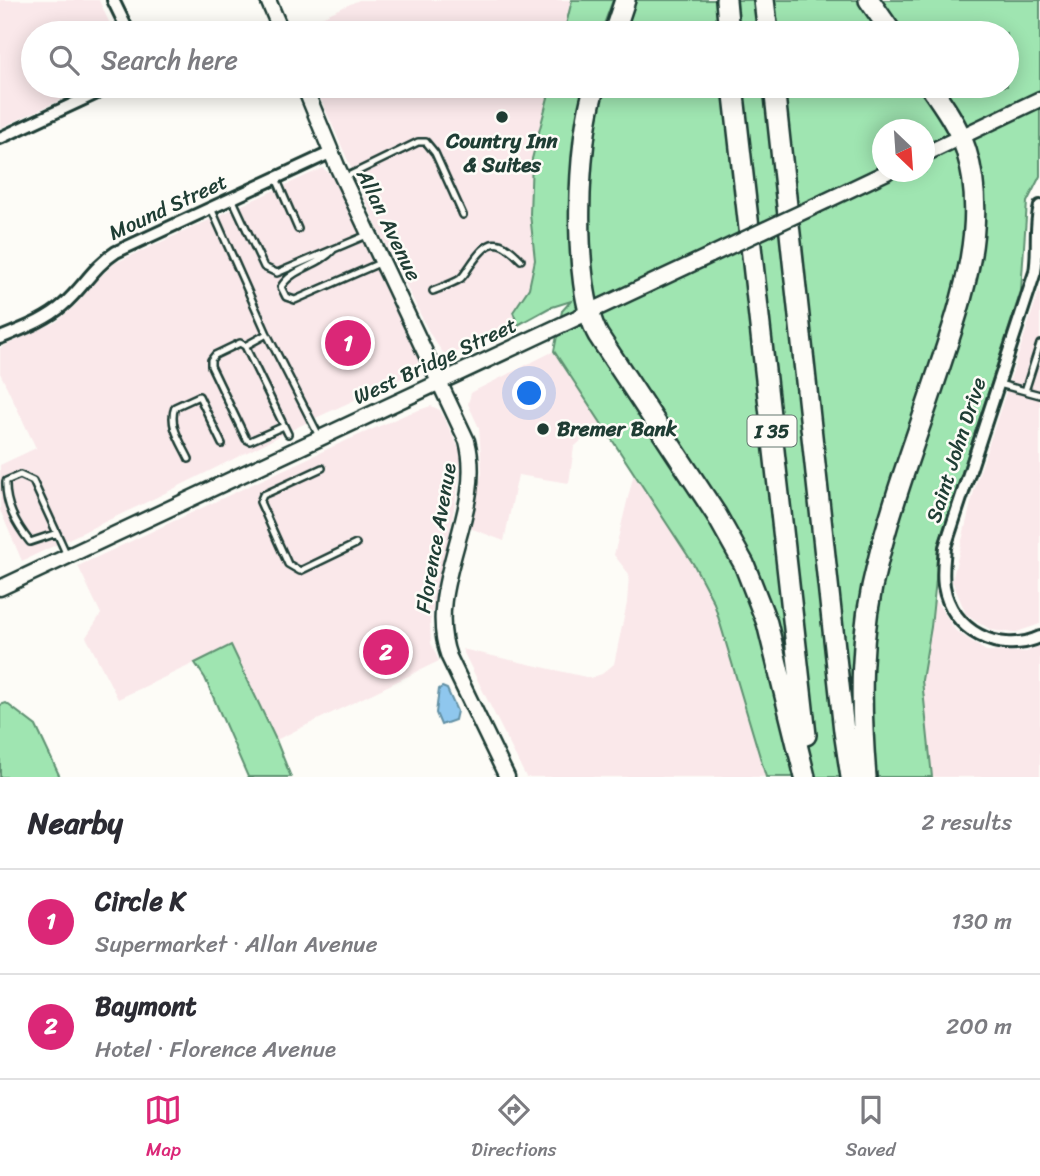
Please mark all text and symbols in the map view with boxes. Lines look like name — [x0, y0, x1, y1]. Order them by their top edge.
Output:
search box — [21, 21, 1019, 98]
text: Search here — [101, 37, 238, 83]
icon: search — [45, 41, 83, 79]
marker: Country Inn & Suites — [494, 109, 510, 125]
north arrow — [872, 119, 935, 182]
place label: Country Inn & Suites — [445, 122, 558, 184]
street label: Allan Avenue — [345, 162, 433, 288]
street label: Mound Street — [102, 163, 234, 251]
street label: West Bridge Street — [347, 306, 523, 416]
pin: 1 — [325, 317, 371, 369]
street label: Saint John Drive — [915, 372, 997, 528]
your location — [512, 376, 546, 410]
place label: Bremer Bank — [557, 410, 678, 448]
road number: I 35 — [748, 416, 796, 446]
marker: Bremer Bank — [535, 421, 551, 437]
street label: Florence Avenue — [404, 460, 468, 616]
pin: 2 — [363, 626, 409, 678]
text: Nearby — [28, 796, 123, 850]
text: 2 results — [921, 802, 1012, 843]
text: Circle K — [95, 878, 185, 924]
text: 1 — [46, 901, 56, 942]
text: 130 m — [951, 901, 1012, 942]
text: Supermarket · Allan Avenue — [95, 924, 377, 965]
text: Baymont — [95, 983, 197, 1029]
text: 2 — [44, 1006, 58, 1047]
text: 200 m — [946, 1006, 1012, 1047]
text: Hotel · Florence Avenue — [95, 1029, 336, 1070]
tab: Map — [144, 1091, 182, 1166]
tab: Directions — [471, 1091, 557, 1166]
tab: Saved — [845, 1091, 896, 1166]

